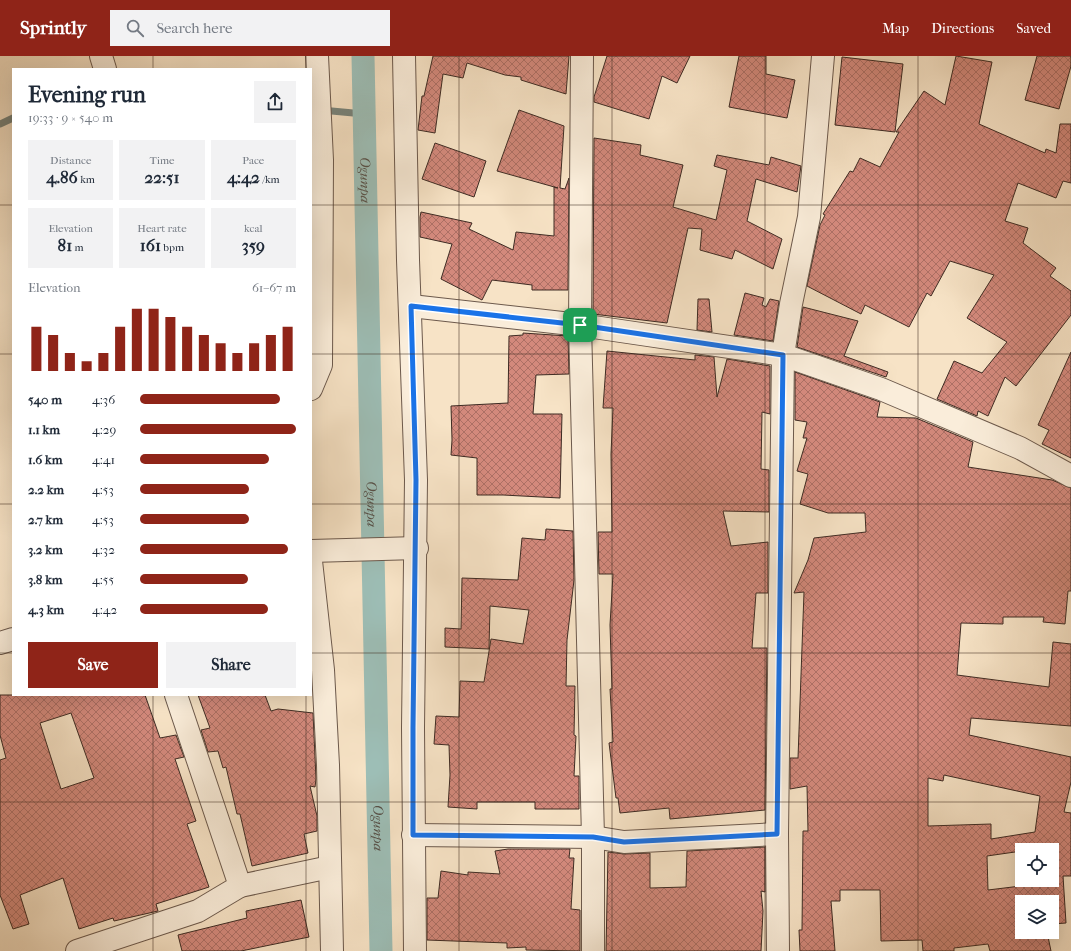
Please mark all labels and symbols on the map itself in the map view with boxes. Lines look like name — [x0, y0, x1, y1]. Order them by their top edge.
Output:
water label: Ogunpa — [356, 157, 374, 203]
pin — [563, 308, 597, 342]
water label: Ogunpa — [363, 481, 380, 527]
water label: Ogunpa — [369, 805, 387, 851]

